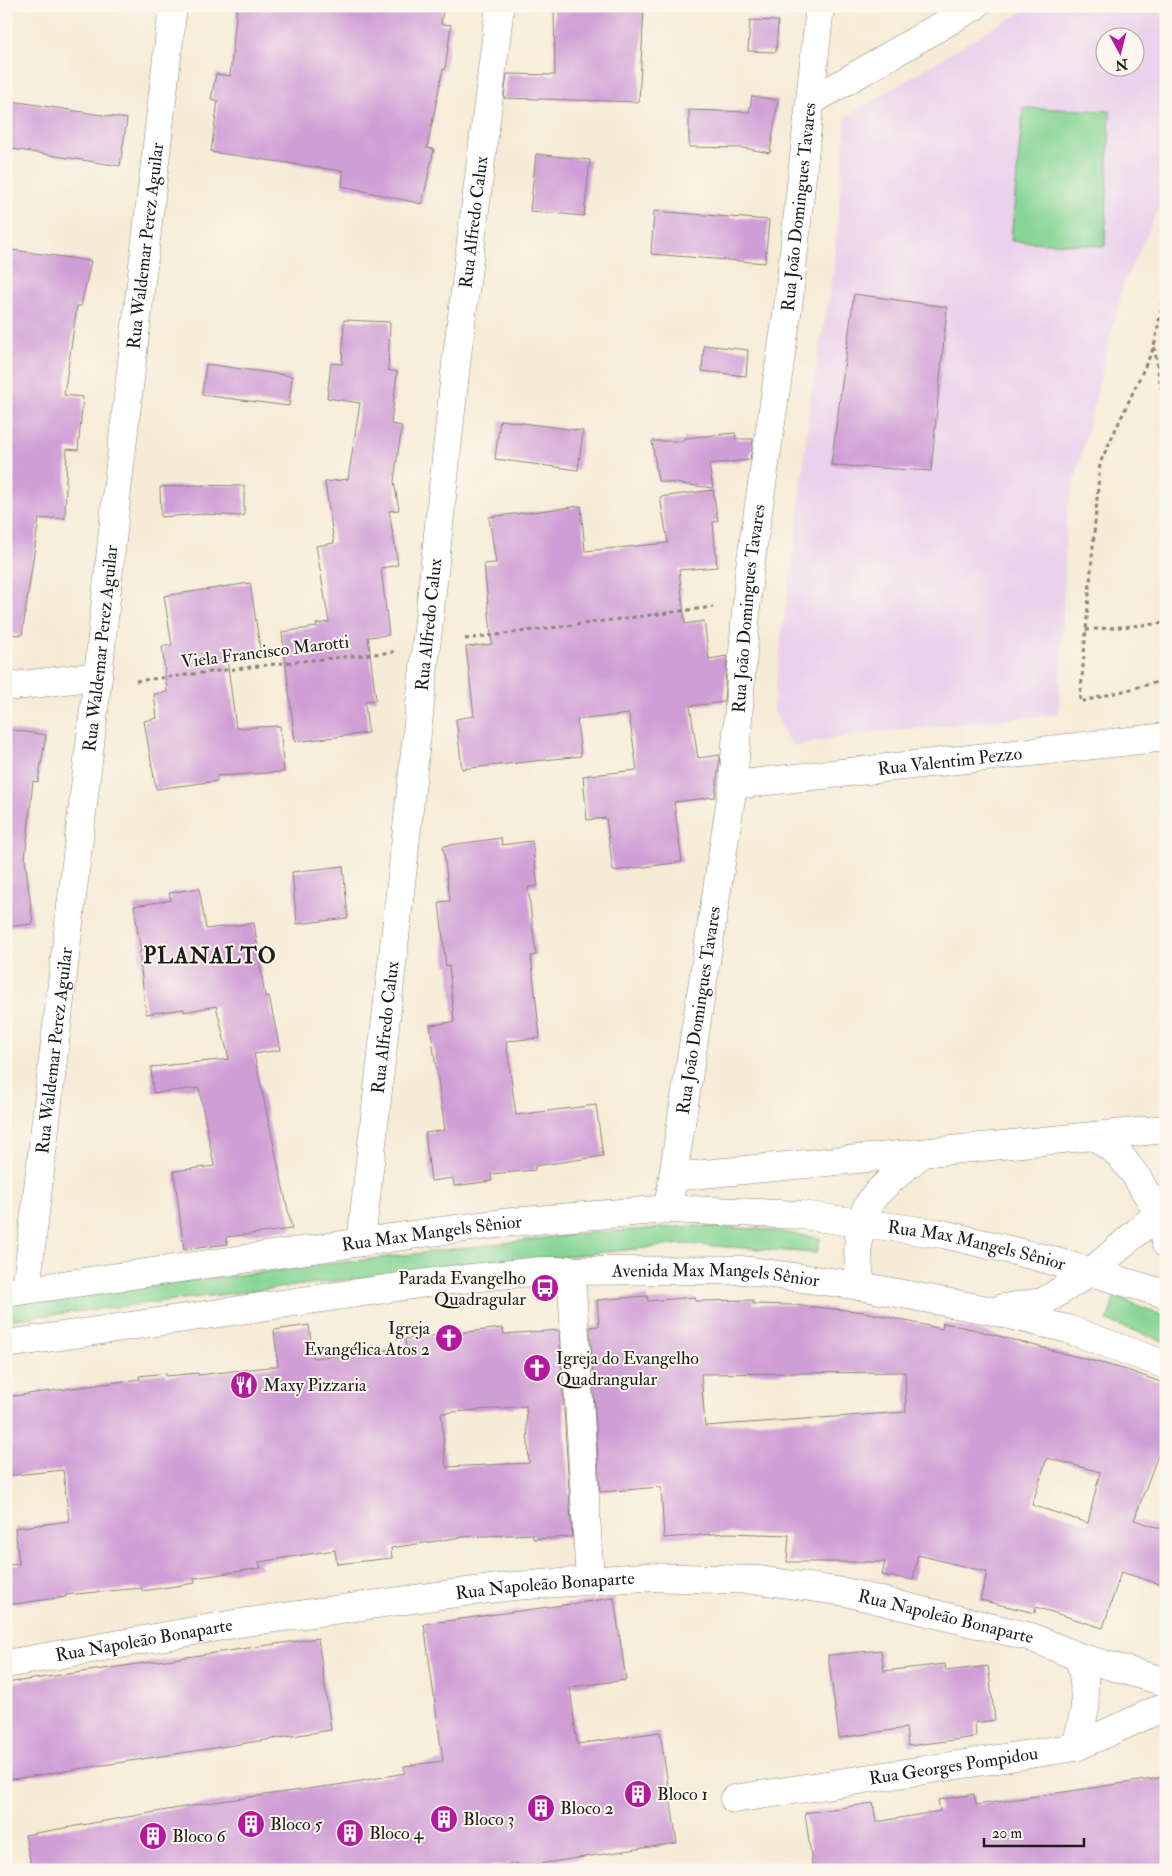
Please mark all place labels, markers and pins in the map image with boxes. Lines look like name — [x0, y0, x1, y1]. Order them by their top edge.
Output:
place label: Parada Evangelho Quadragular — [398, 1267, 526, 1311]
bus stop icon: Parada Evangelho Quadragular — [530, 1273, 560, 1303]
place label: Igreja Evangélica Atos 2 — [304, 1317, 431, 1361]
church icon: Igreja Evangélica Atos 2 — [434, 1323, 464, 1353]
place label: Igreja do Evangelho Quadrangular — [556, 1347, 699, 1391]
church icon: Igreja do Evangelho Quadrangular — [522, 1353, 552, 1383]
restaurant icon: Maxy Pizzaria — [229, 1370, 259, 1400]
place label: Maxy Pizzaria — [263, 1374, 367, 1397]
building icon: Bloco 1 — [623, 1779, 653, 1809]
place label: Bloco 1 — [657, 1783, 708, 1806]
building icon: Bloco 2 — [526, 1793, 556, 1823]
place label: Bloco 2 — [560, 1797, 614, 1820]
building icon: Bloco 3 — [429, 1804, 459, 1834]
place label: Bloco 3 — [463, 1808, 514, 1831]
building icon: Bloco 5 — [236, 1809, 266, 1839]
place label: Bloco 5 — [270, 1813, 323, 1836]
building icon: Bloco 4 — [335, 1818, 365, 1848]
building icon: Bloco 6 — [138, 1821, 168, 1851]
place label: Bloco 4 — [369, 1822, 425, 1845]
place label: Bloco 6 — [172, 1825, 227, 1848]

